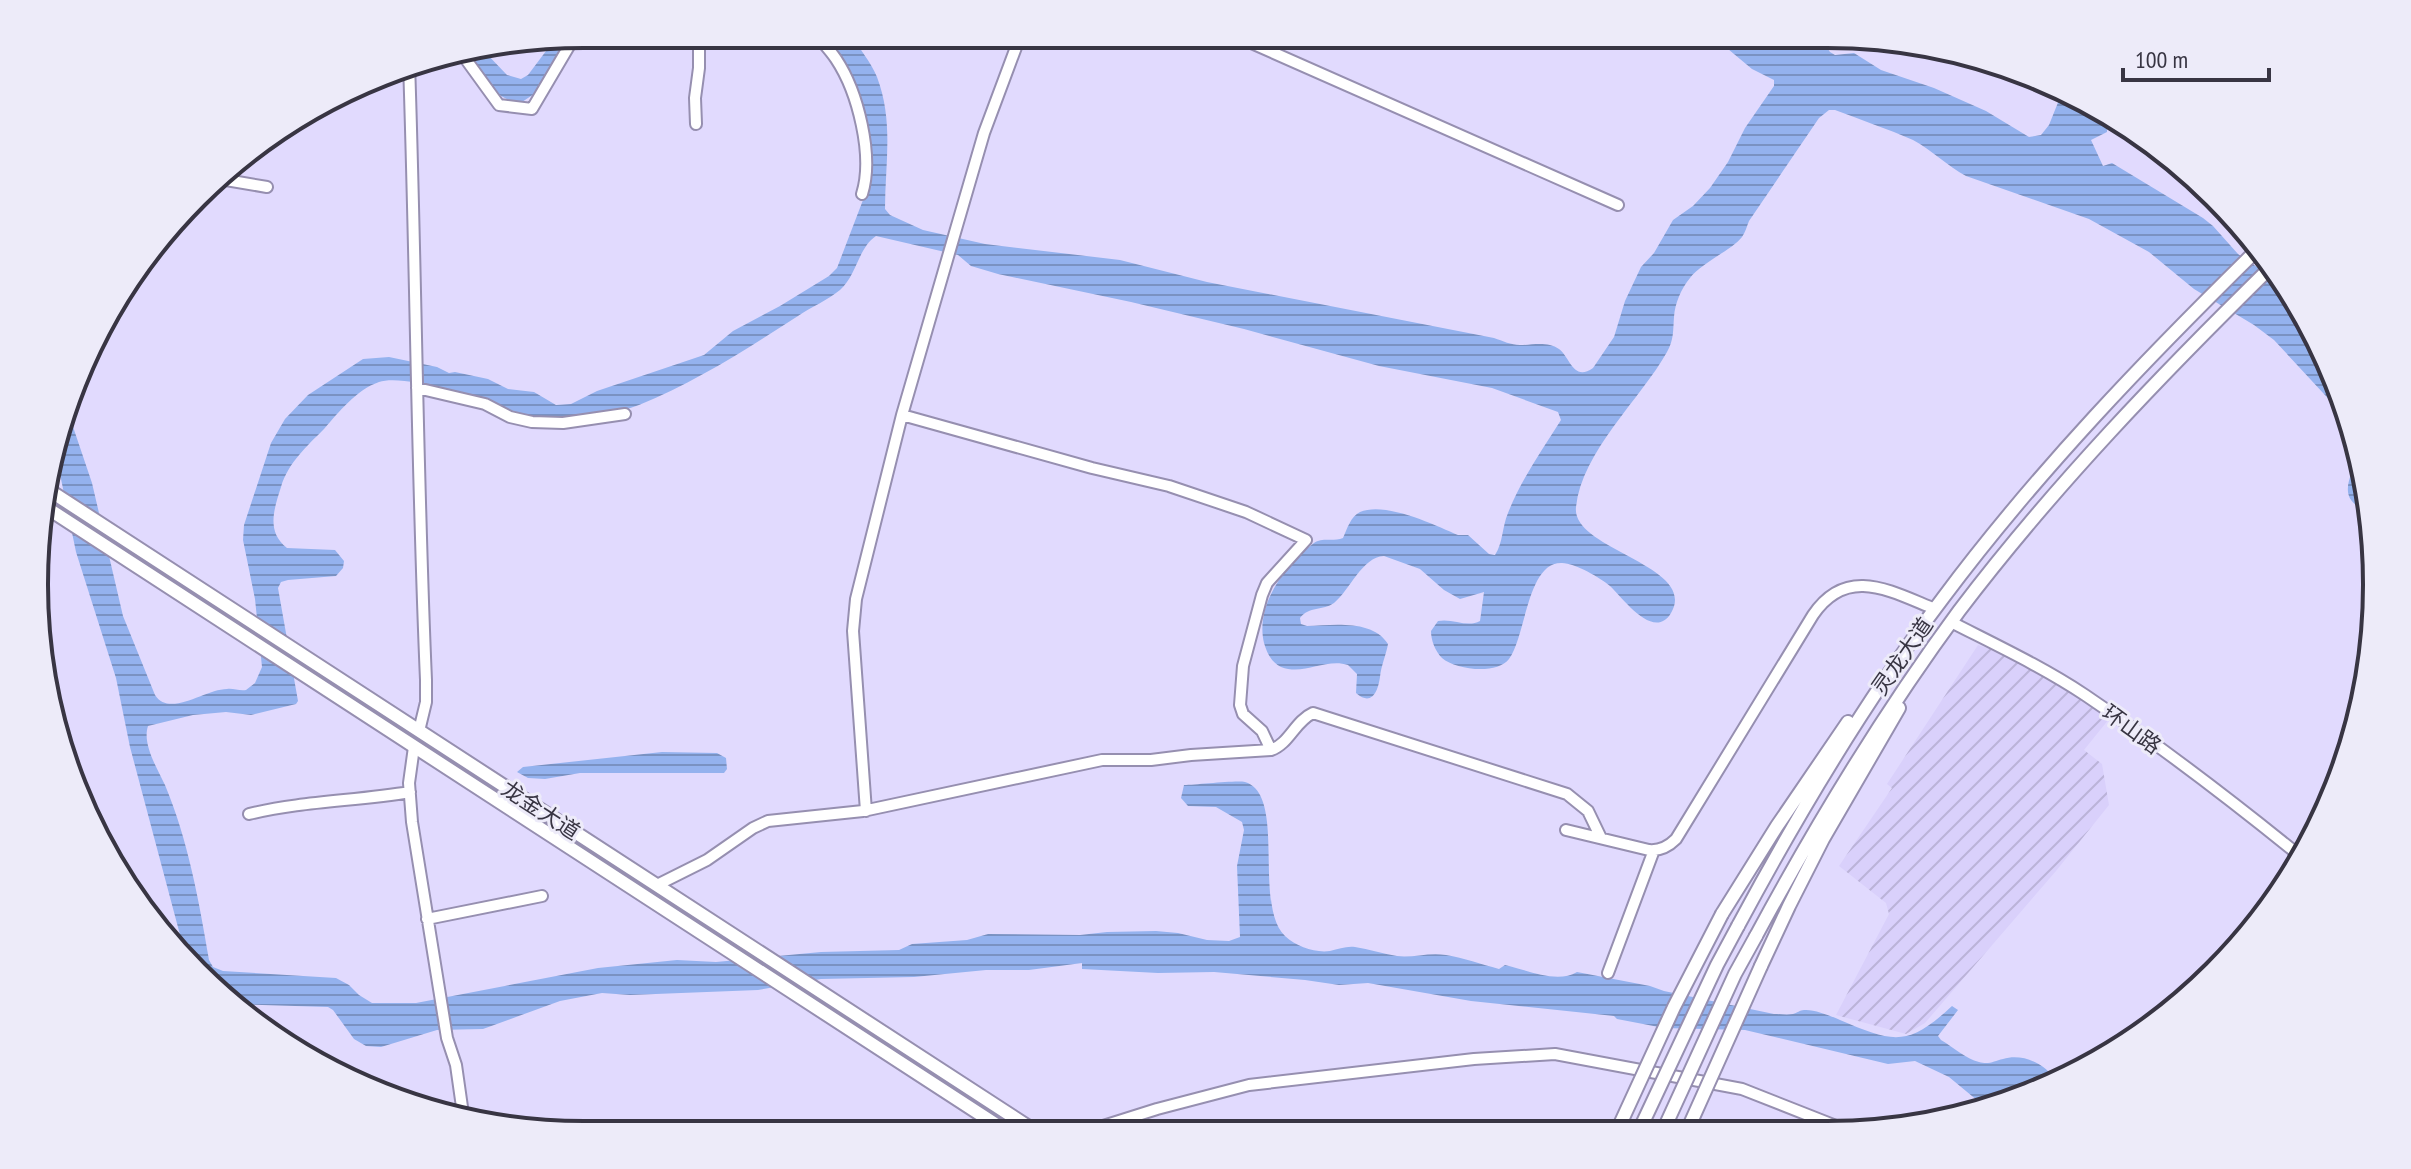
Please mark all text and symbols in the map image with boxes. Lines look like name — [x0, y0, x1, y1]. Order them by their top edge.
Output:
scale bar — [2123, 32, 2269, 82]
text: 100 m — [2135, 44, 2188, 75]
street label: 灵龙大道 — [1865, 612, 1939, 700]
street label: 环山路 — [2097, 698, 2167, 760]
street label: 龙金大道 — [496, 774, 586, 846]

